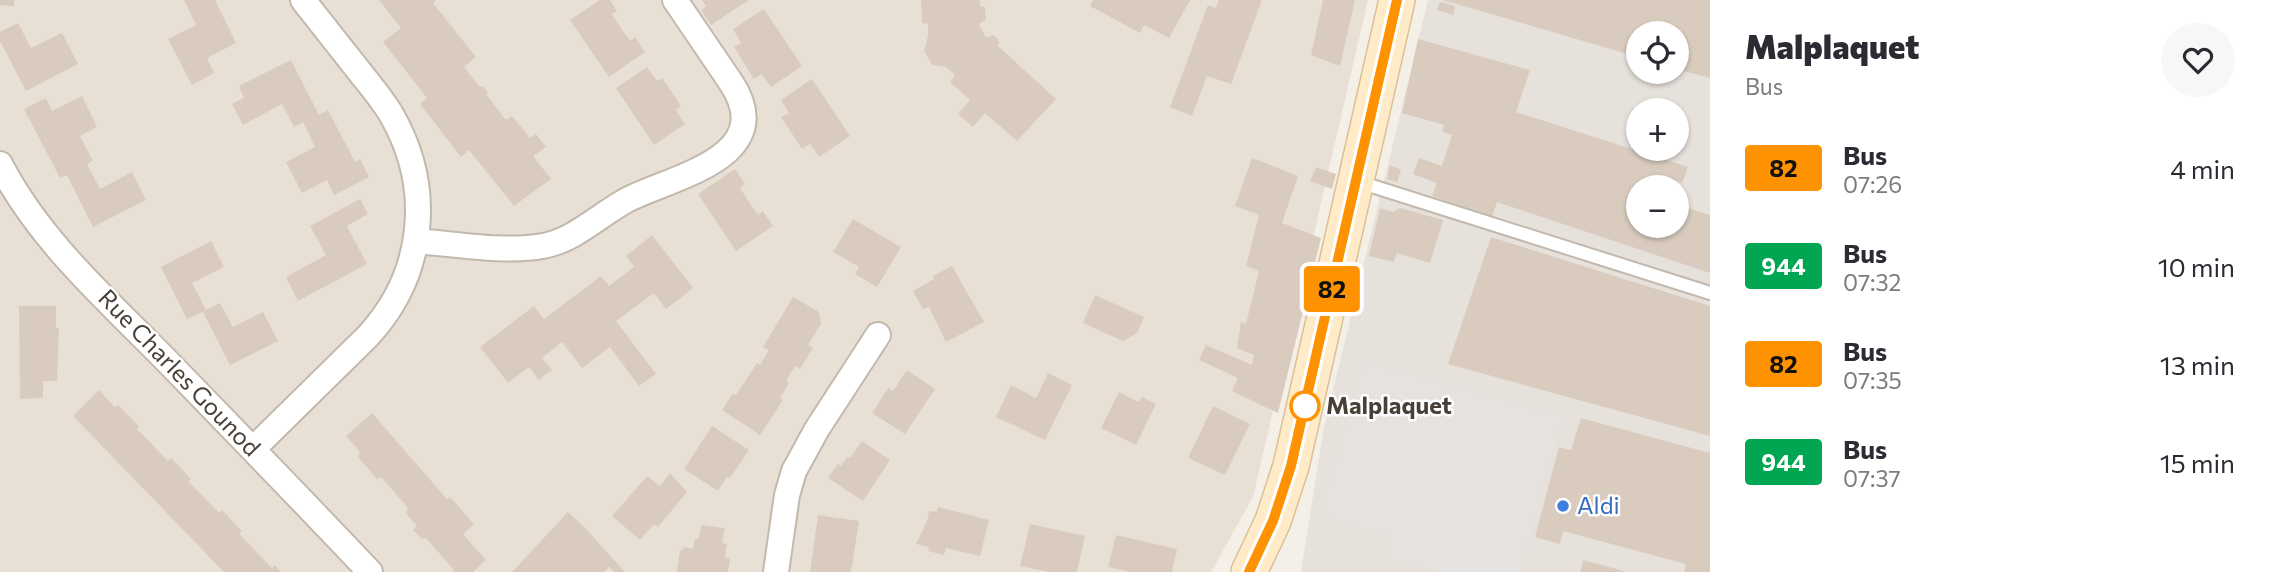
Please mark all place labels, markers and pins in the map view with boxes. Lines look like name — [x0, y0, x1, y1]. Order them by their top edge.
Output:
place label: Malplaquet — [1326, 390, 1452, 419]
marker: Malplaquet — [1290, 391, 1320, 421]
place label: Aldi — [1577, 490, 1620, 519]
marker: Aldi — [1555, 498, 1571, 514]

